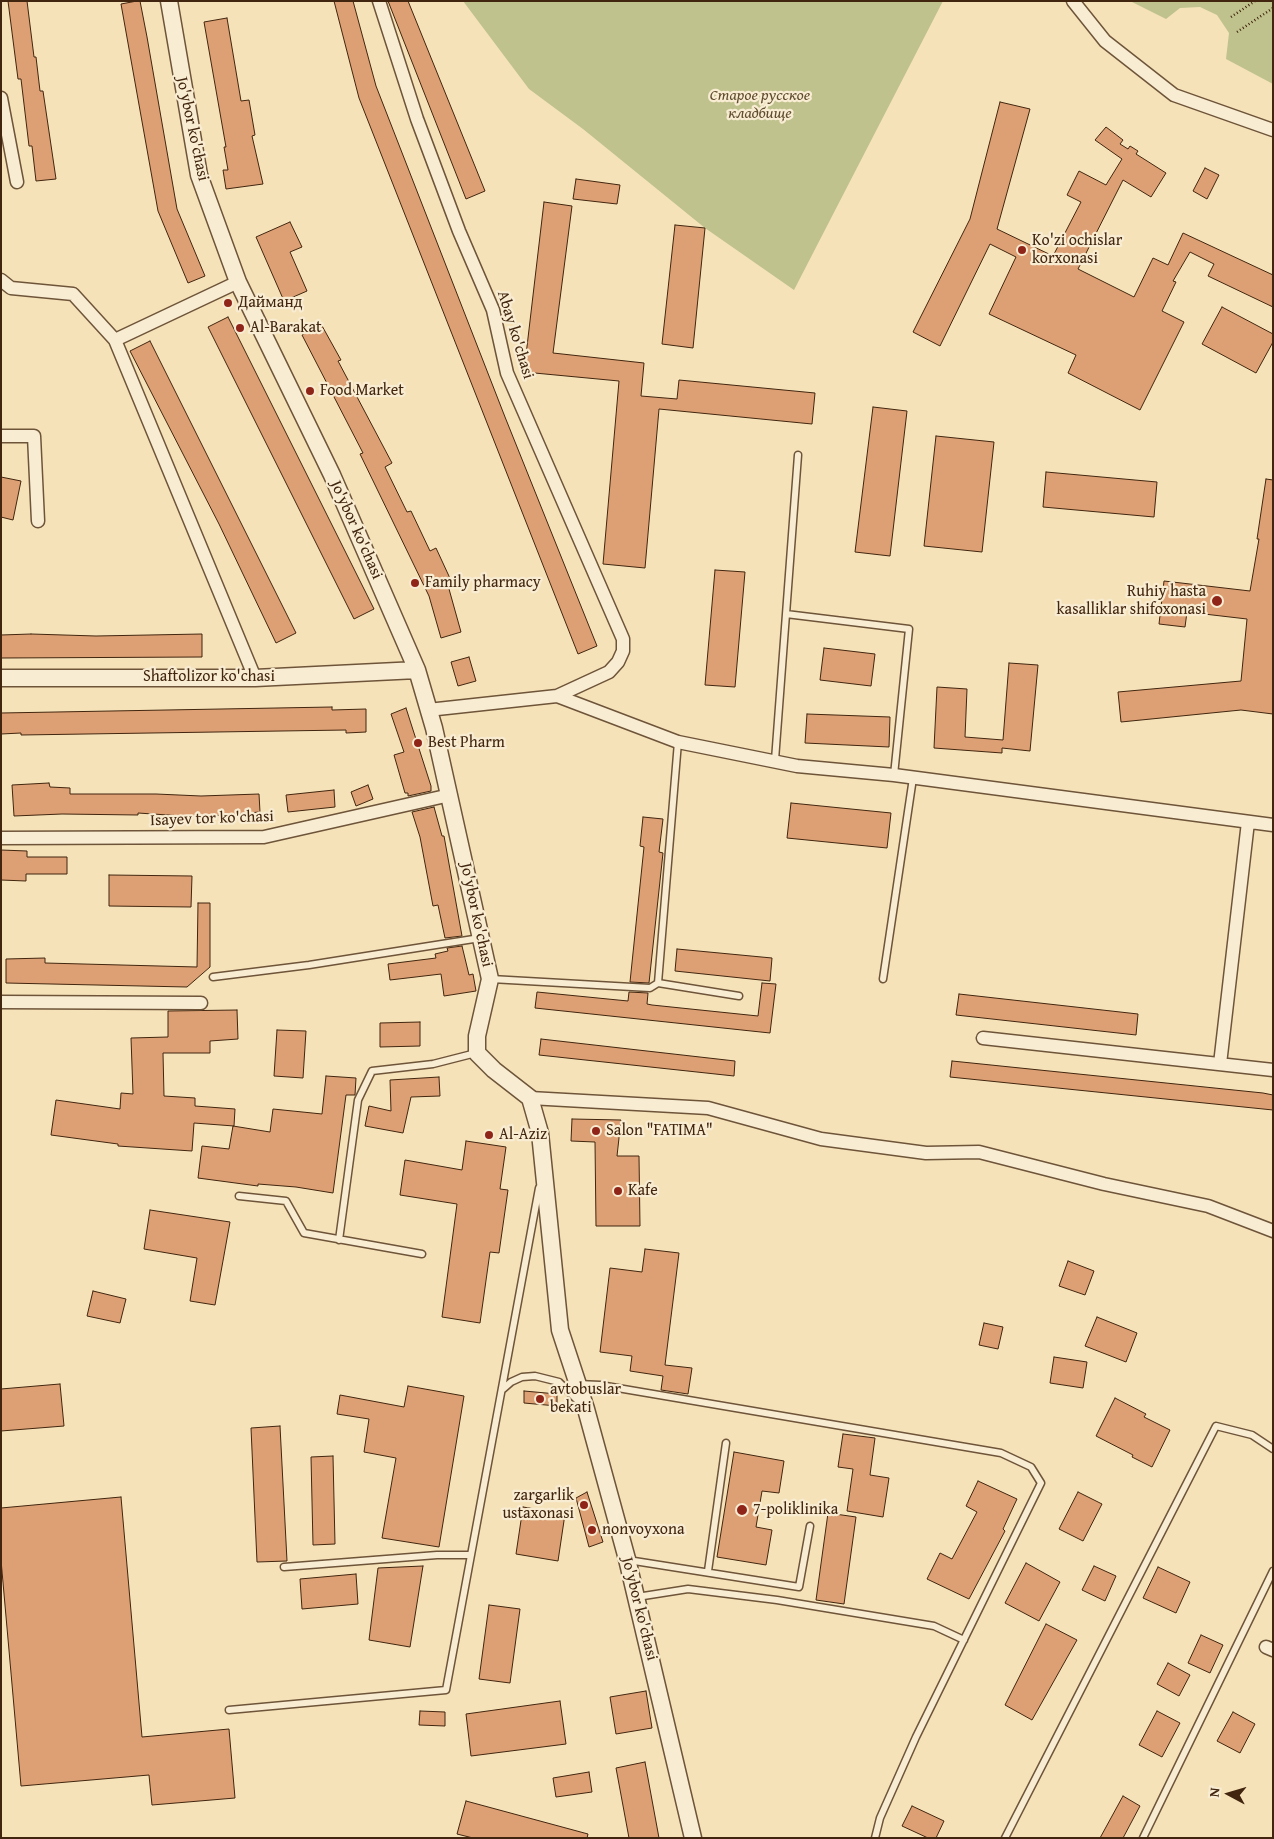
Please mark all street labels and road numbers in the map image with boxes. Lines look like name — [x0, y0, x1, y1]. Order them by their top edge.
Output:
street label: Jo'ybor ko'chasi — [172, 75, 212, 183]
street label: Abay ko'chasi — [492, 289, 538, 381]
street label: Jo'ybor ko'chasi — [326, 478, 386, 582]
street label: Shaftolizor ko'chasi — [143, 667, 275, 687]
street label: Isayev tor ko'chasi — [150, 807, 274, 831]
street label: Jo'ybor ko'chasi — [456, 861, 496, 969]
street label: Jo'ybor ko'chasi — [617, 1555, 661, 1663]

